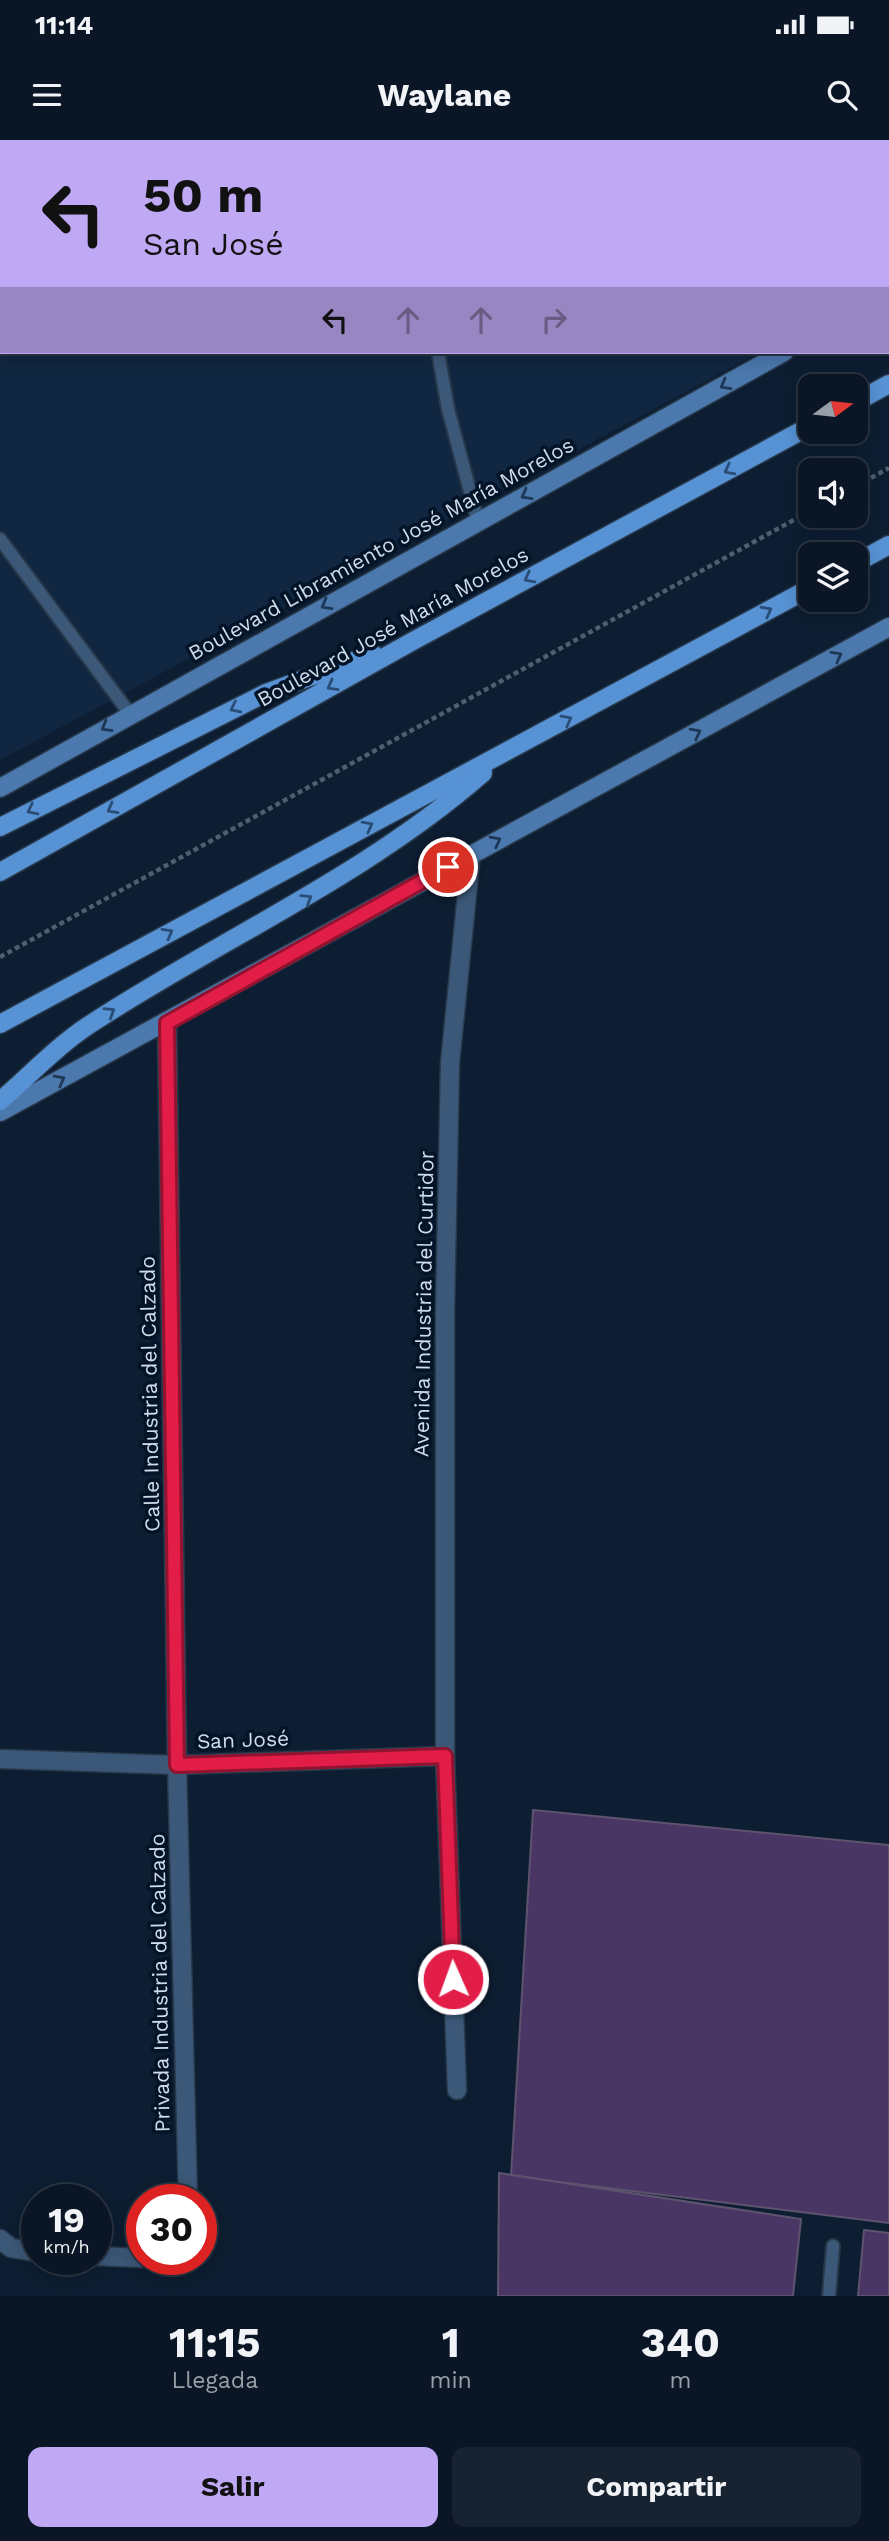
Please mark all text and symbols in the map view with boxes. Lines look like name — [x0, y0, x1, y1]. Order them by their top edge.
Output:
text: 11:14 — [35, 10, 93, 40]
icon: menu — [28, 76, 66, 114]
text: Waylane — [378, 76, 511, 114]
icon: search — [823, 76, 861, 114]
text: 50 m — [143, 166, 263, 224]
icon: left — [28, 168, 119, 259]
text: San José — [143, 225, 284, 263]
icon: left — [316, 301, 354, 339]
icon: ahead — [389, 301, 427, 339]
icon: ahead — [462, 301, 500, 339]
icon: right — [535, 301, 573, 339]
north arrow — [798, 374, 868, 444]
map controls — [798, 374, 868, 612]
one-way arrow — [719, 377, 732, 390]
street label: Boulevard Libramiento José María Morelos — [184, 432, 578, 665]
button: sound — [798, 458, 868, 528]
one-way arrow — [723, 462, 736, 475]
one-way arrow — [520, 487, 533, 500]
street label: Boulevard José María Morelos — [253, 541, 533, 712]
button: layers — [798, 542, 868, 612]
one-way arrow — [523, 570, 536, 584]
one-way arrow — [321, 597, 334, 610]
one-way arrow — [760, 606, 772, 620]
one-way arrow — [829, 651, 842, 664]
one-way arrow — [327, 678, 340, 691]
one-way arrow — [230, 700, 242, 714]
one-way arrow — [560, 715, 572, 728]
one-way arrow — [101, 719, 113, 732]
one-way arrow — [689, 727, 701, 741]
one-way arrow — [107, 801, 120, 814]
one-way arrow — [27, 802, 39, 816]
one-way arrow — [361, 820, 373, 834]
one-way arrow — [489, 836, 501, 849]
pin — [418, 837, 478, 897]
icon: arrive — [429, 848, 467, 886]
one-way arrow — [299, 894, 312, 907]
one-way arrow — [160, 928, 173, 941]
one-way arrow — [102, 1008, 115, 1021]
one-way arrow — [53, 1075, 65, 1088]
street label: Avenida Industria del Curtidor — [408, 1150, 439, 1457]
street label: Calle Industria del Calzado — [135, 1256, 164, 1532]
street label: San José — [196, 1725, 290, 1754]
street label: Privada Industria del Calzado — [144, 1833, 175, 2133]
position arrow — [416, 1942, 490, 2016]
speed limit sign: 30 — [126, 2184, 217, 2275]
text: 19 — [48, 2199, 85, 2241]
text: km/h — [43, 2236, 90, 2257]
text: 11:15 — [169, 2318, 261, 2367]
text: 1 — [442, 2318, 460, 2367]
text: 340 — [641, 2318, 720, 2367]
text: Llegada — [171, 2367, 258, 2394]
text: min — [430, 2367, 472, 2394]
text: m — [669, 2367, 691, 2394]
button: Salir — [28, 2447, 438, 2527]
button: Compartir — [452, 2447, 861, 2527]

